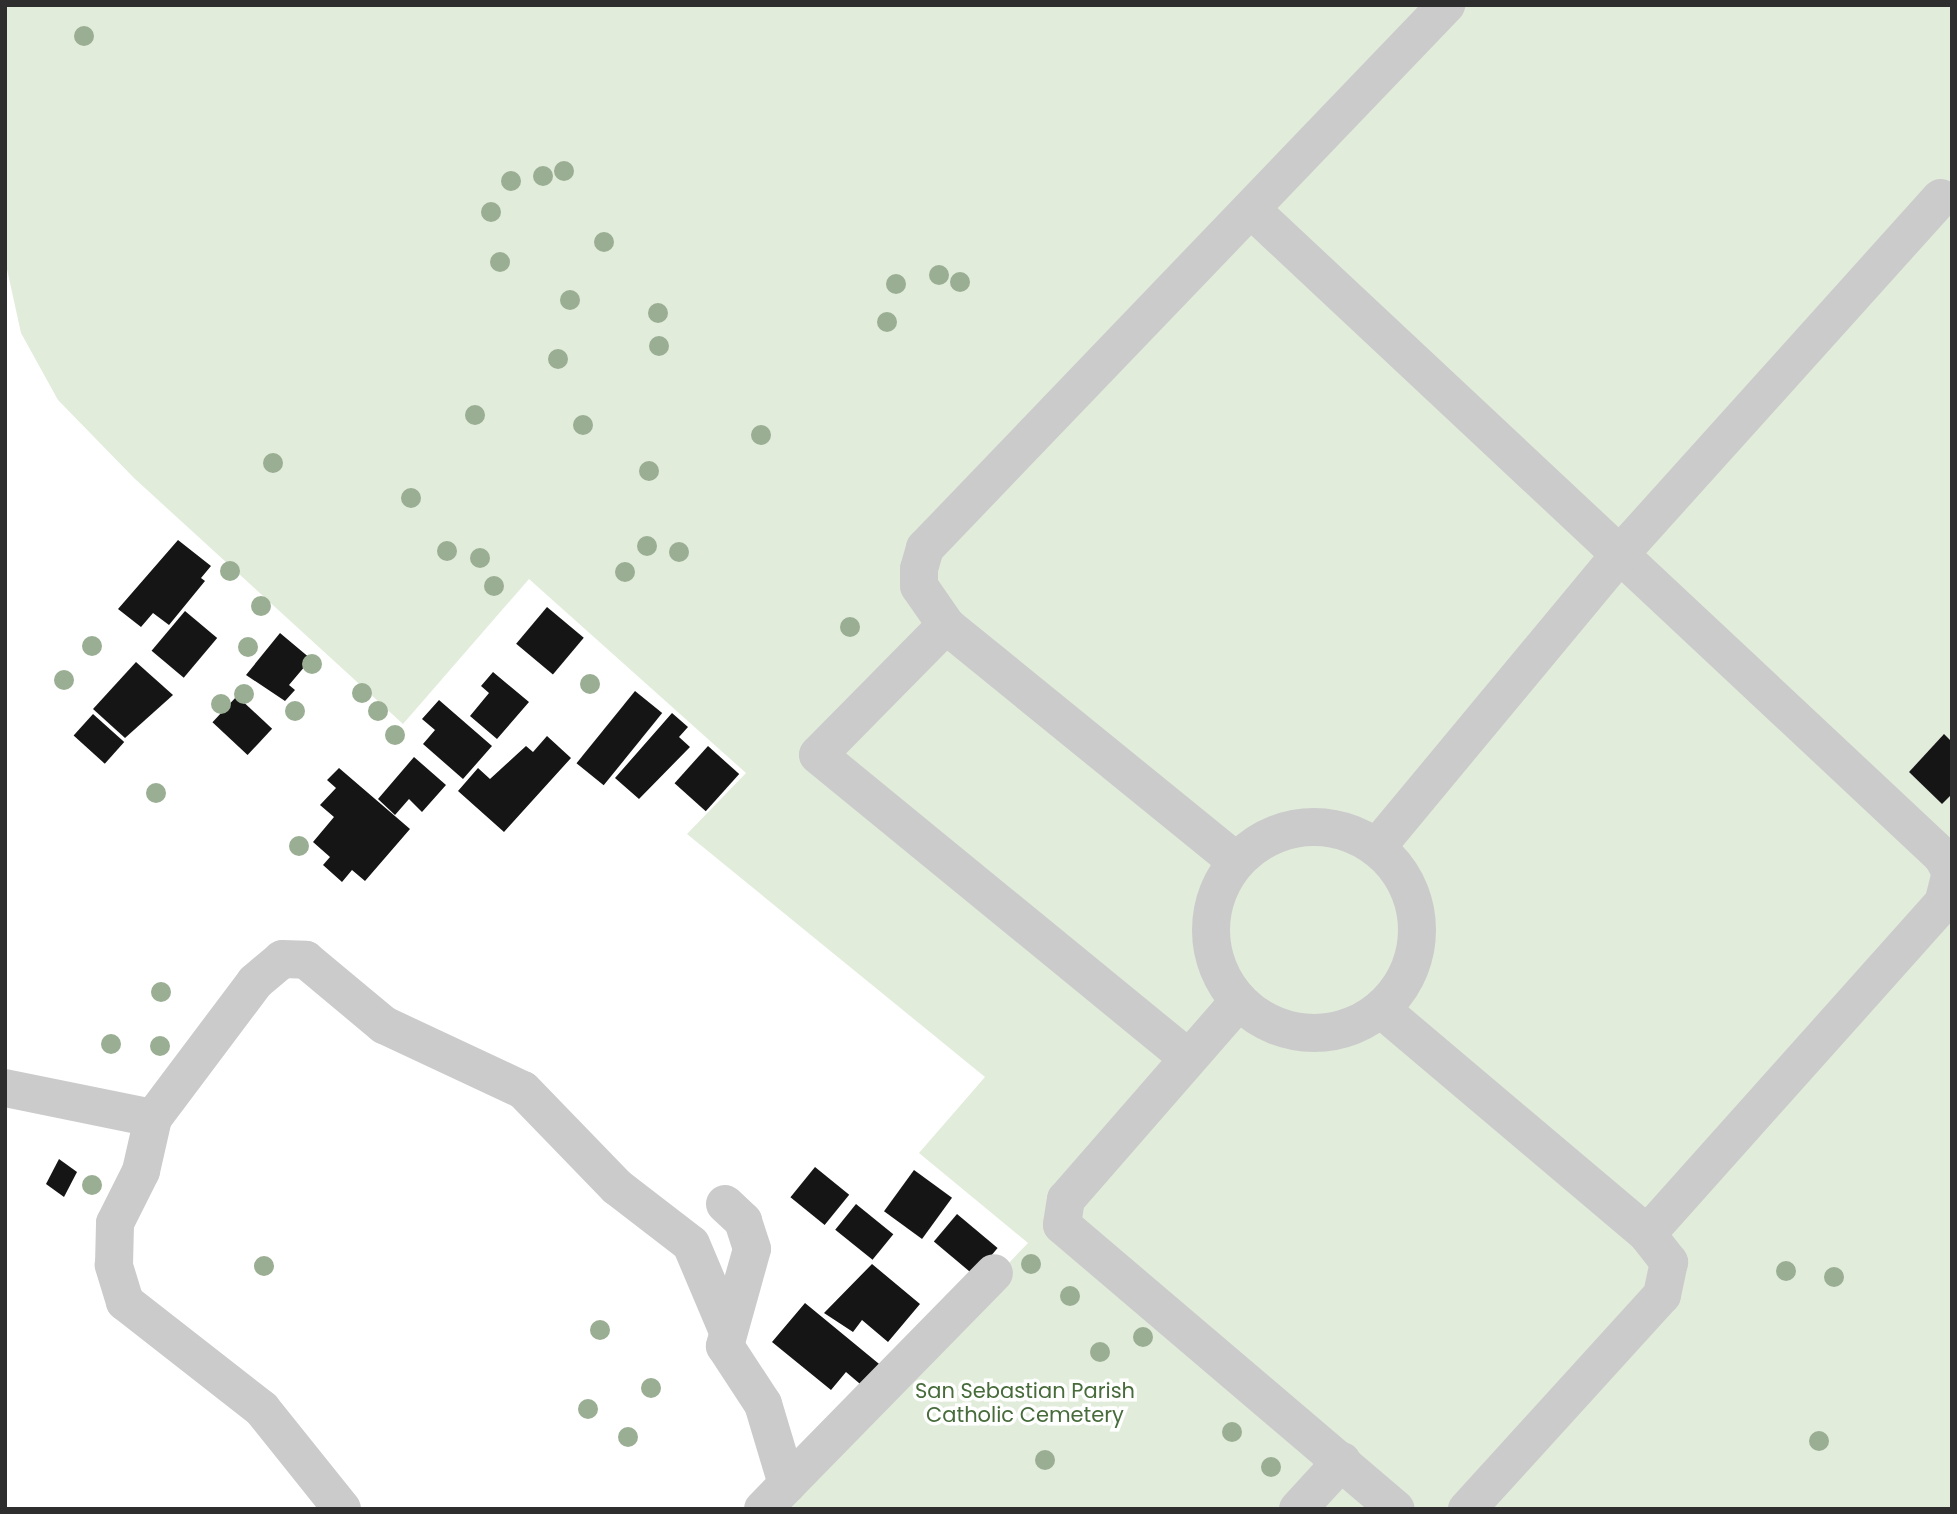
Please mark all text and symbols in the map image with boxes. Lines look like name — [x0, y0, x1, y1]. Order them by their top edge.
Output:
park label: San Sebastian Parish Catholic Cemetery — [915, 1378, 1135, 1428]

